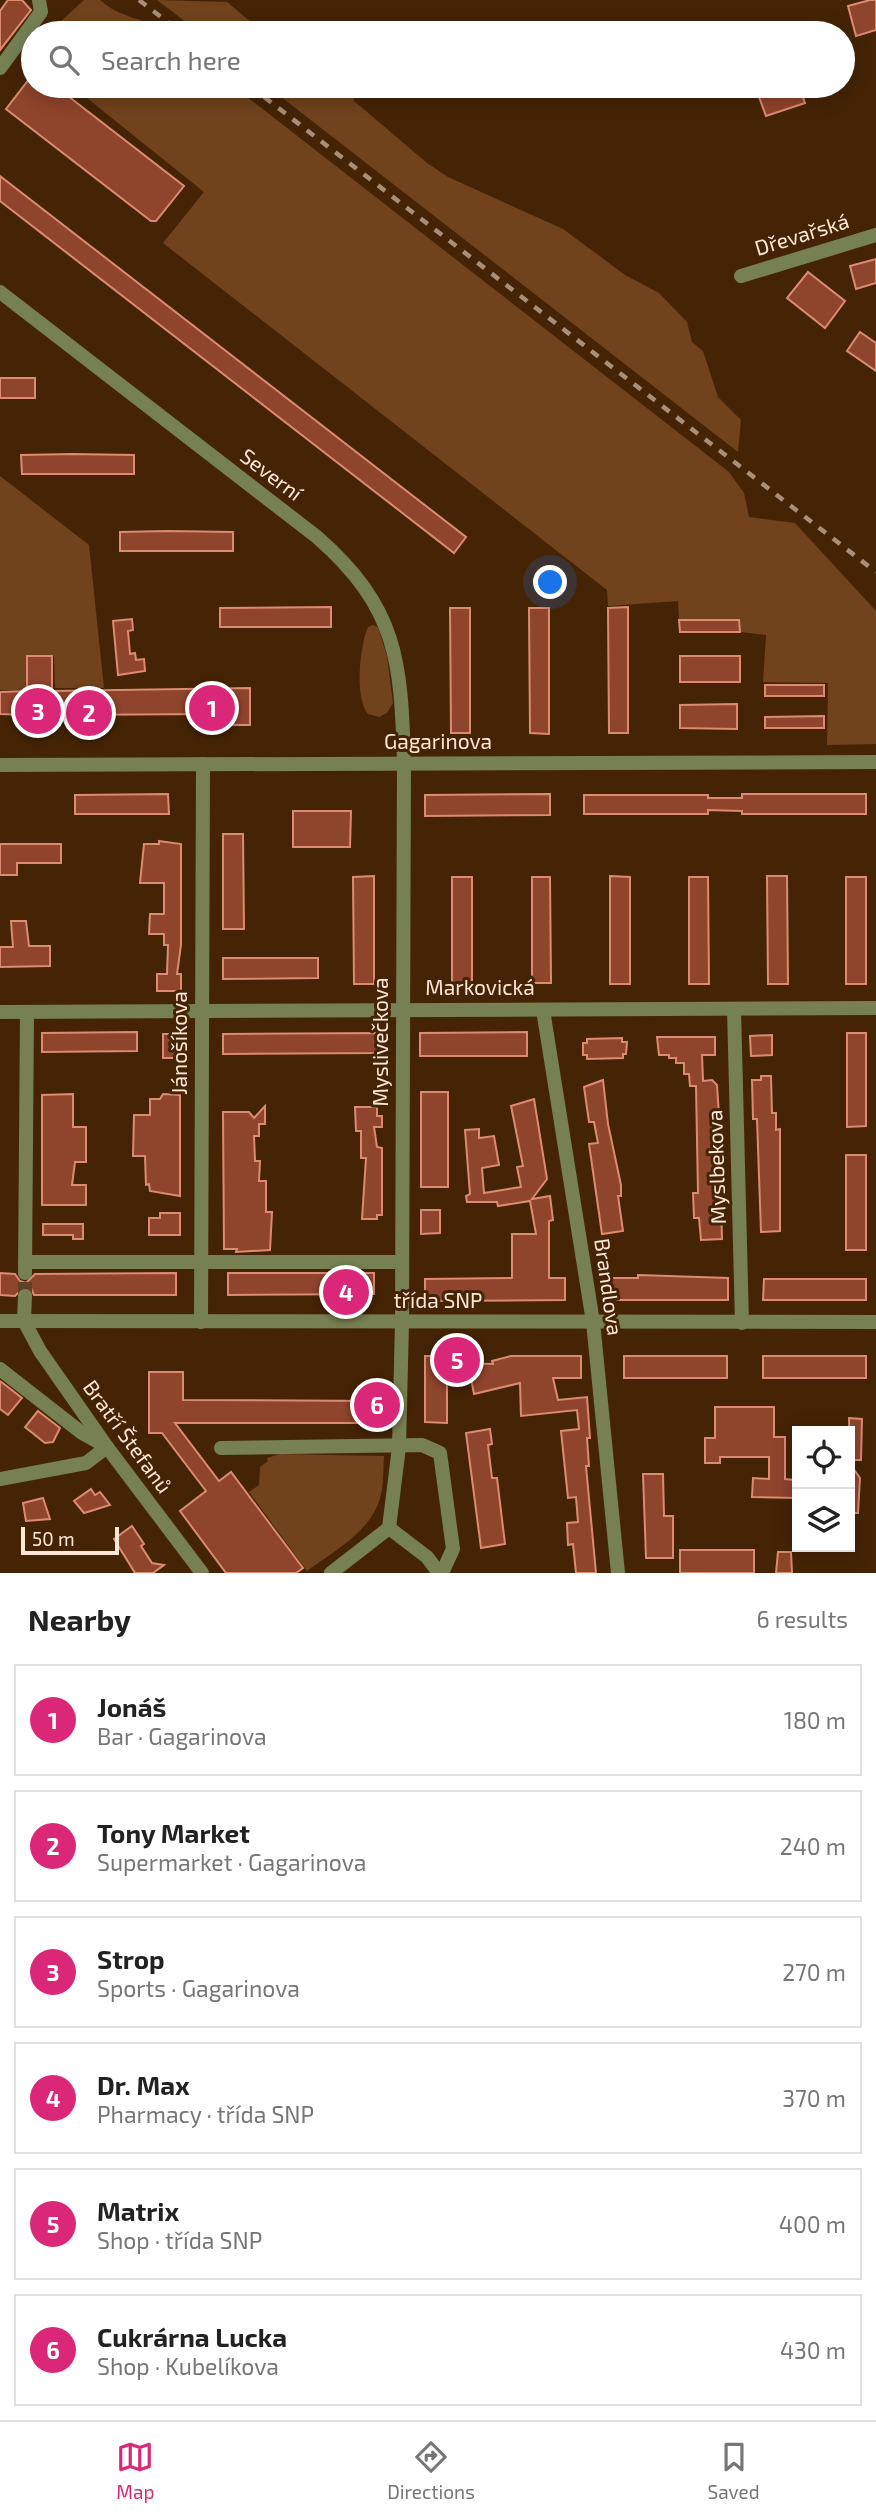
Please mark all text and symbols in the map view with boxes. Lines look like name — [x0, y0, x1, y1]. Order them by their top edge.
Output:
search box — [21, 21, 855, 98]
icon: search — [45, 41, 83, 79]
text: Search here — [101, 44, 241, 75]
street label: Dřevařská — [751, 207, 852, 260]
street label: Severní — [236, 442, 308, 506]
your location — [533, 565, 567, 599]
pin: 1 — [189, 682, 235, 734]
pin: 3 — [15, 685, 61, 737]
pin: 2 — [66, 687, 112, 739]
street label: Gagarinova — [384, 728, 492, 753]
street label: Markovická — [425, 974, 535, 999]
street label: Myslivečkova — [367, 978, 392, 1106]
street label: Jánošíkova — [166, 991, 191, 1095]
street label: Myslbekova — [701, 1109, 730, 1225]
street label: Brandlova — [590, 1237, 629, 1337]
pin: 4 — [323, 1266, 369, 1318]
street label: třída SNP — [394, 1287, 482, 1312]
pin: 5 — [434, 1334, 480, 1386]
street label: Bratří Štefanů — [79, 1375, 178, 1498]
pin: 6 — [354, 1379, 400, 1431]
map controls — [792, 1426, 855, 1552]
button: locate — [792, 1426, 855, 1489]
button: layers — [792, 1489, 855, 1552]
scale bar — [21, 1524, 119, 1556]
text: 50 m — [32, 1527, 75, 1550]
text: Nearby — [28, 1601, 131, 1637]
text: 6 results — [757, 1605, 848, 1633]
text: Jonáš — [97, 1691, 166, 1722]
text: 1 — [48, 1706, 58, 1734]
text: 180 m — [784, 1706, 846, 1734]
text: Bar · Gagarinova — [97, 1722, 267, 1750]
text: Tony Market — [97, 1817, 250, 1848]
text: 2 — [46, 1832, 60, 1860]
text: 240 m — [780, 1832, 846, 1860]
text: Supermarket · Gagarinova — [97, 1848, 366, 1876]
text: Strop — [97, 1943, 165, 1974]
text: 3 — [46, 1958, 60, 1986]
text: 270 m — [782, 1958, 846, 1986]
text: Sports · Gagarinova — [97, 1974, 300, 2002]
text: Dr. Max — [97, 2069, 190, 2100]
text: 4 — [46, 2084, 60, 2112]
text: 370 m — [782, 2084, 846, 2112]
text: Pharmacy · třída SNP — [97, 2100, 314, 2128]
text: Matrix — [97, 2195, 179, 2226]
text: 5 — [47, 2210, 59, 2238]
text: 400 m — [779, 2210, 846, 2238]
text: Shop · třída SNP — [97, 2226, 262, 2254]
text: Cukrárna Lucka — [97, 2321, 287, 2352]
text: 6 — [46, 2336, 60, 2364]
text: 430 m — [780, 2336, 846, 2364]
text: Shop · Kubelíkova — [97, 2352, 279, 2380]
tab: Map — [116, 2438, 154, 2503]
tab: Directions — [387, 2438, 475, 2503]
tab: Saved — [707, 2438, 760, 2503]

